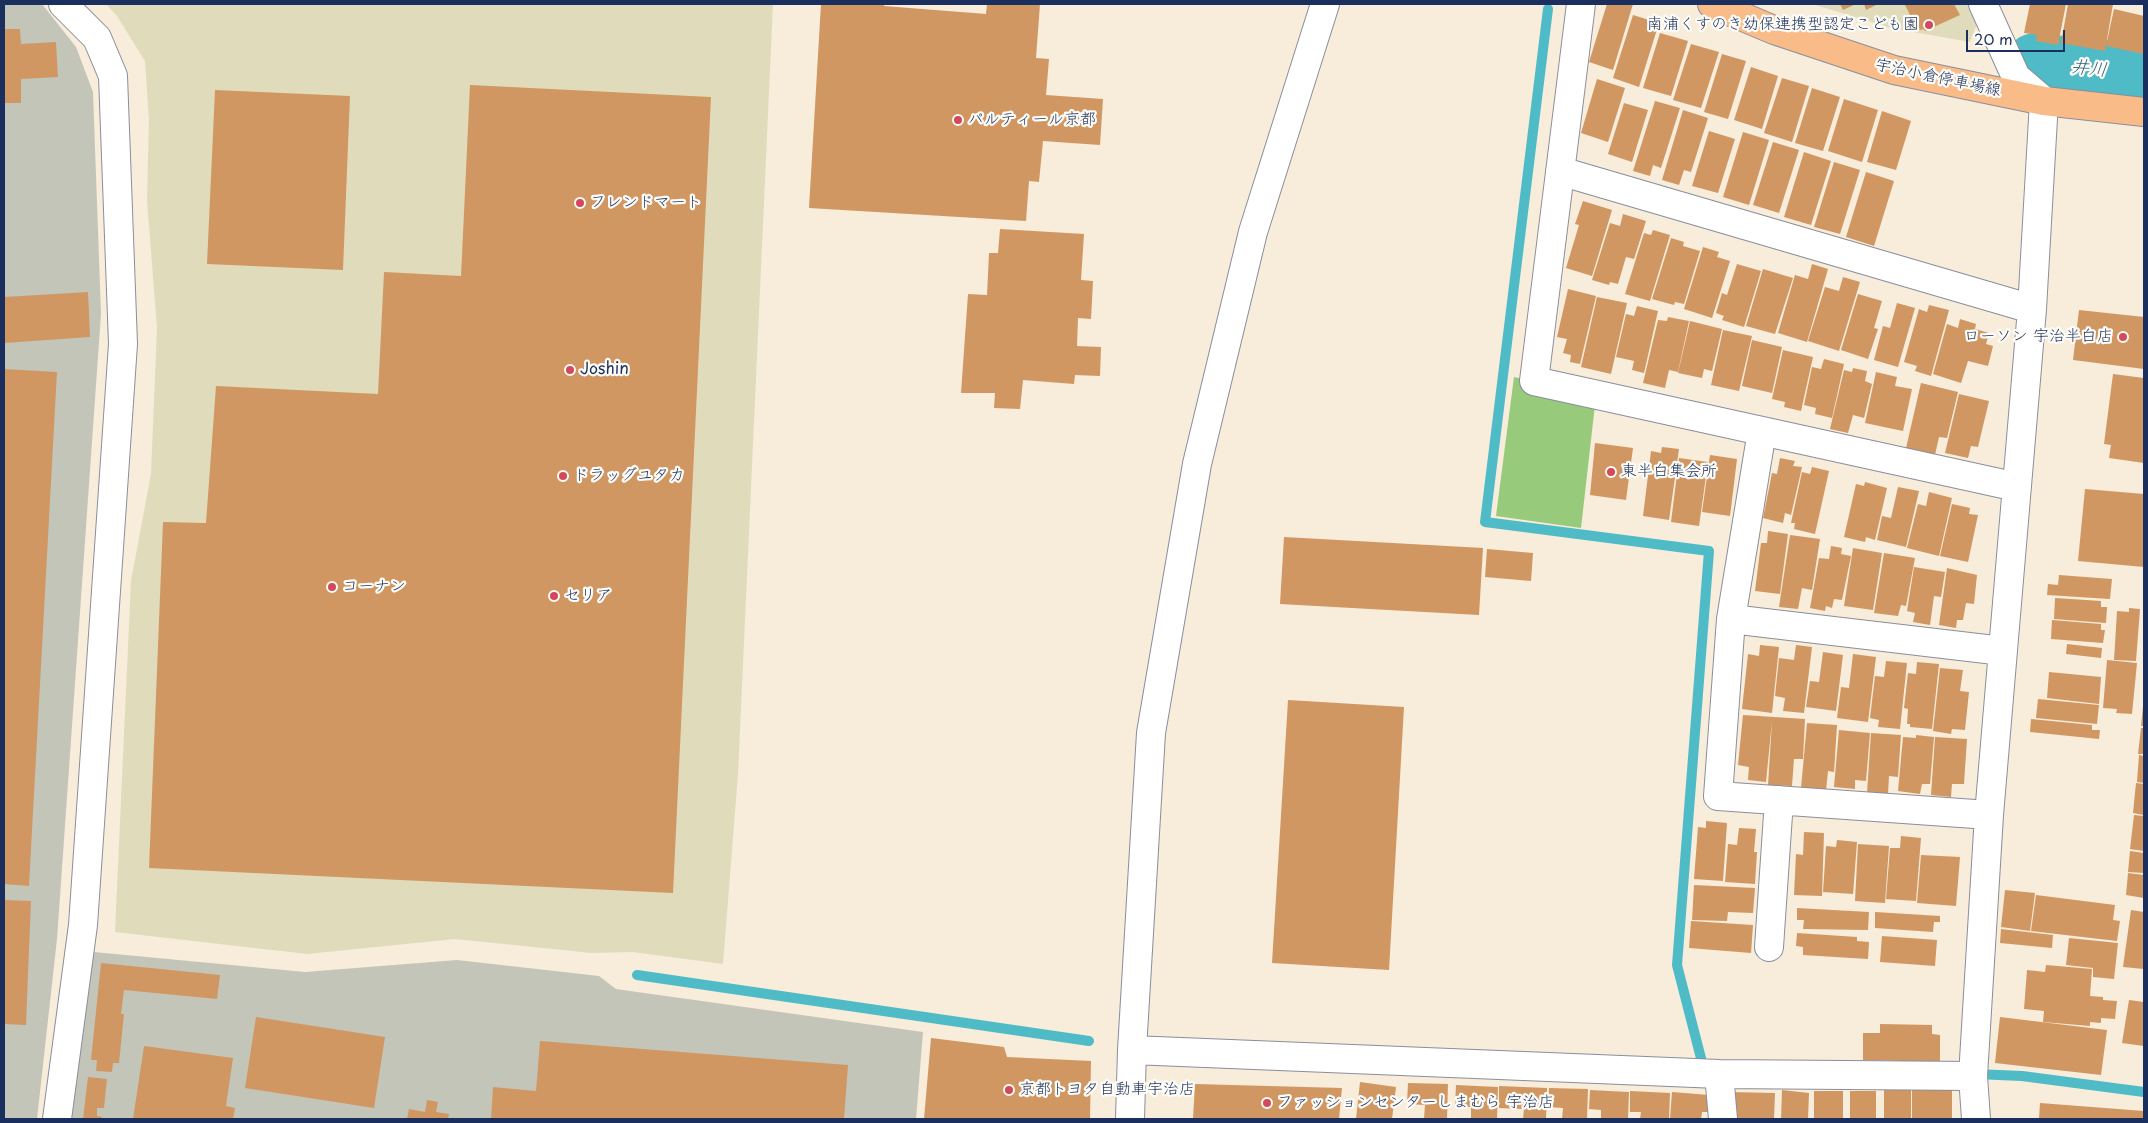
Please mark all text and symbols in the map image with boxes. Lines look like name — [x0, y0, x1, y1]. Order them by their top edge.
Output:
place label: 南浦くすのき幼保連携型認定こども園 — [1647, 15, 1919, 35]
marker: 南浦くすのき幼保連携型認定こども園 — [1923, 19, 1935, 31]
scale bar — [1968, 20, 2067, 52]
text: 20 m — [1974, 27, 2013, 50]
street label: 宇治小倉停車場線 — [1873, 55, 2003, 101]
water label: 井川 — [2070, 56, 2108, 82]
place label: パルティール京都 — [968, 110, 1096, 130]
marker: パルティール京都 — [952, 114, 964, 126]
place label: フレンドマート — [590, 193, 702, 213]
marker: フレンドマート — [574, 197, 586, 209]
place label: ローソン 宇治半白店 — [1964, 327, 2113, 347]
marker: ローソン 宇治半白店 — [2117, 331, 2129, 343]
place label: Joshin — [580, 360, 629, 380]
marker: Joshin — [564, 364, 576, 376]
place label: 東半白集会所 — [1621, 462, 1717, 482]
place label: ドラッグユタカ — [573, 466, 685, 486]
marker: 東半白集会所 — [1605, 466, 1617, 478]
marker: ドラッグユタカ — [557, 470, 569, 482]
place label: コーナン — [342, 577, 406, 597]
marker: コーナン — [326, 581, 338, 593]
place label: セリア — [564, 586, 612, 606]
marker: セリア — [548, 590, 560, 602]
place label: 京都トヨタ自動車宇治店 — [1019, 1080, 1195, 1100]
marker: 京都トヨタ自動車宇治店 — [1003, 1084, 1015, 1096]
place label: ファッションセンターしまむら 宇治店 — [1277, 1093, 1554, 1113]
marker: ファッションセンターしまむら 宇治店 — [1261, 1097, 1273, 1109]

